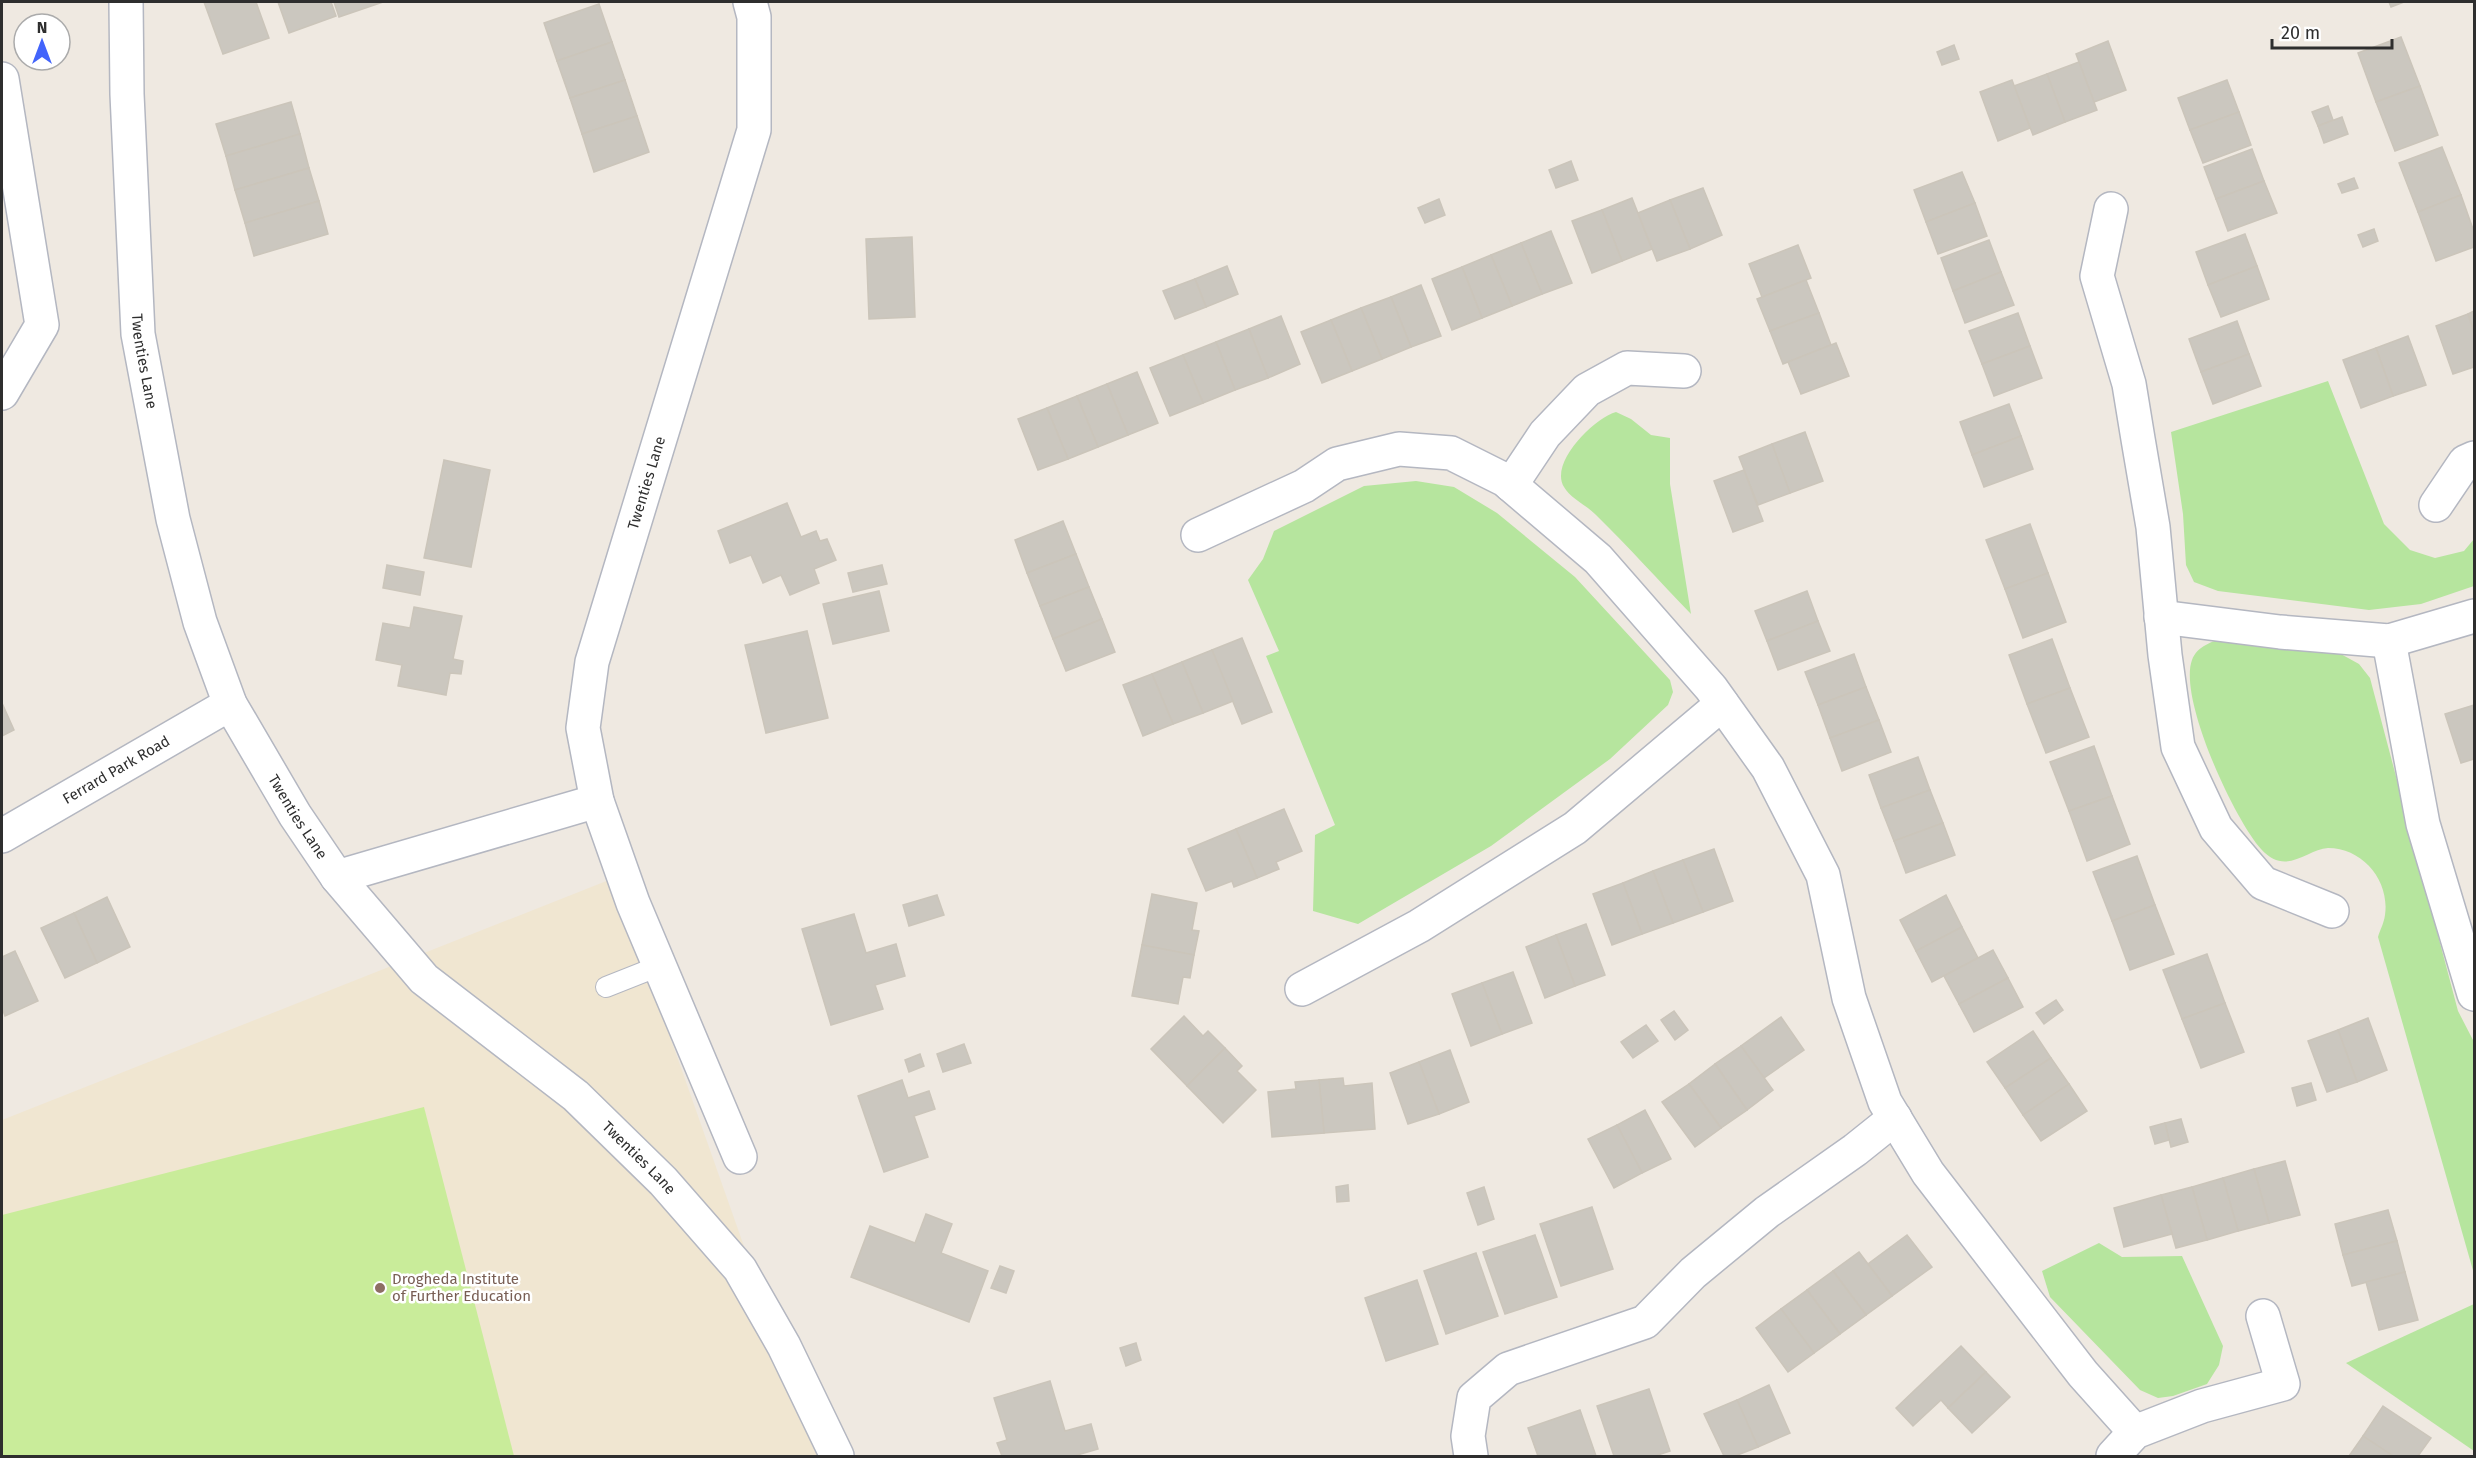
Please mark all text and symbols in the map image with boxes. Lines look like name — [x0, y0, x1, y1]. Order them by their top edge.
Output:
north arrow — [12, 12, 72, 72]
scale bar — [2272, 12, 2392, 50]
text: N — [37, 18, 47, 37]
text: 20 m — [2281, 22, 2320, 44]
street label: Twenties Lane — [128, 313, 161, 410]
street label: Twenties Lane — [624, 434, 669, 532]
street label: Ferrard Park Road — [59, 732, 173, 808]
street label: Twenties Lane — [264, 771, 331, 862]
street label: Twenties Lane — [598, 1118, 680, 1198]
place label: Drogheda Institute of Further Education — [392, 1270, 531, 1305]
marker: Drogheda Institute of Further Education — [373, 1281, 387, 1295]

